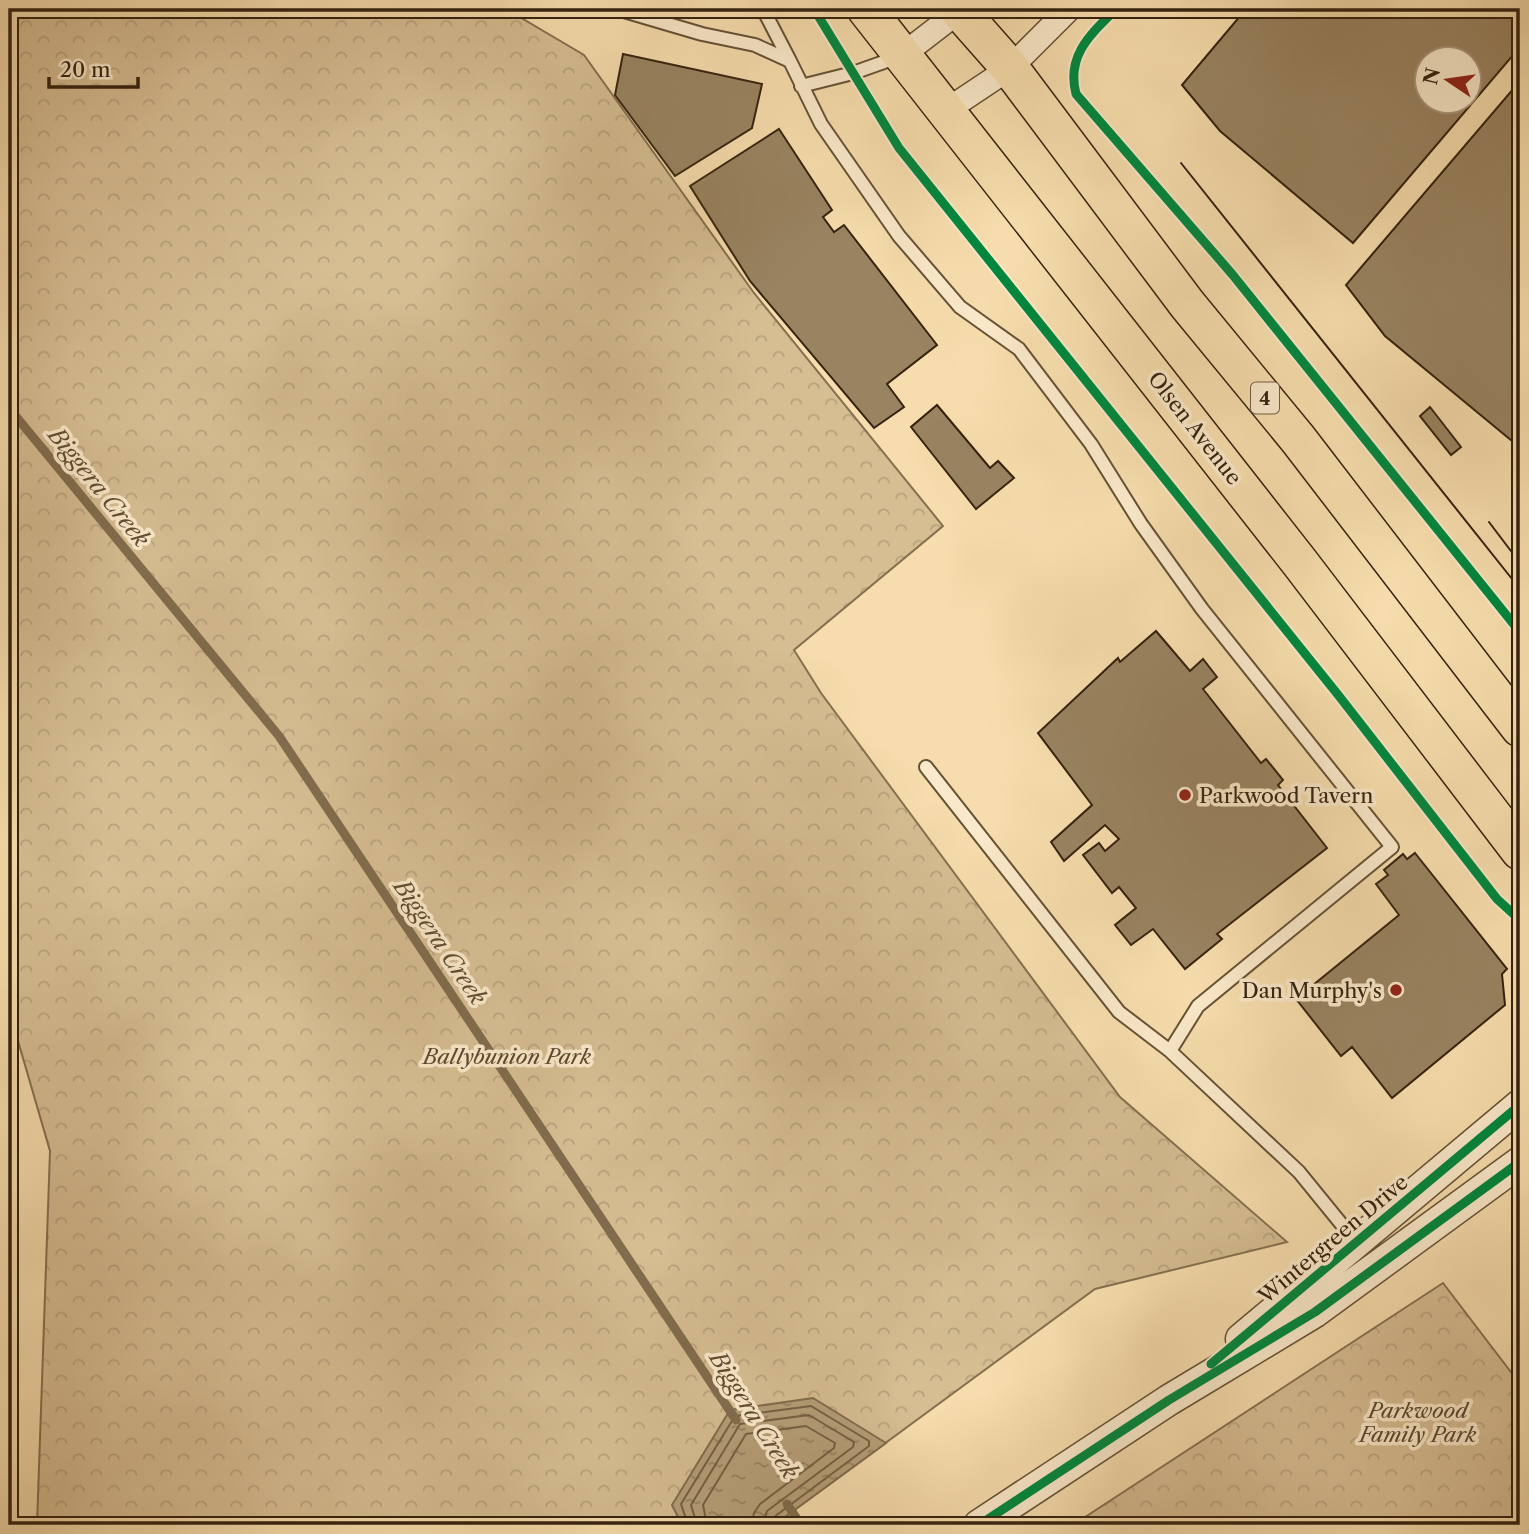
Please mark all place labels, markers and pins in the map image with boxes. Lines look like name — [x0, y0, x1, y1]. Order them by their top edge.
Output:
place label: Parkwood Tavern — [1199, 783, 1373, 808]
marker: Parkwood Tavern — [1177, 787, 1193, 803]
place label: Dan Murphy's — [1242, 978, 1382, 1003]
marker: Dan Murphy's — [1388, 982, 1404, 998]

